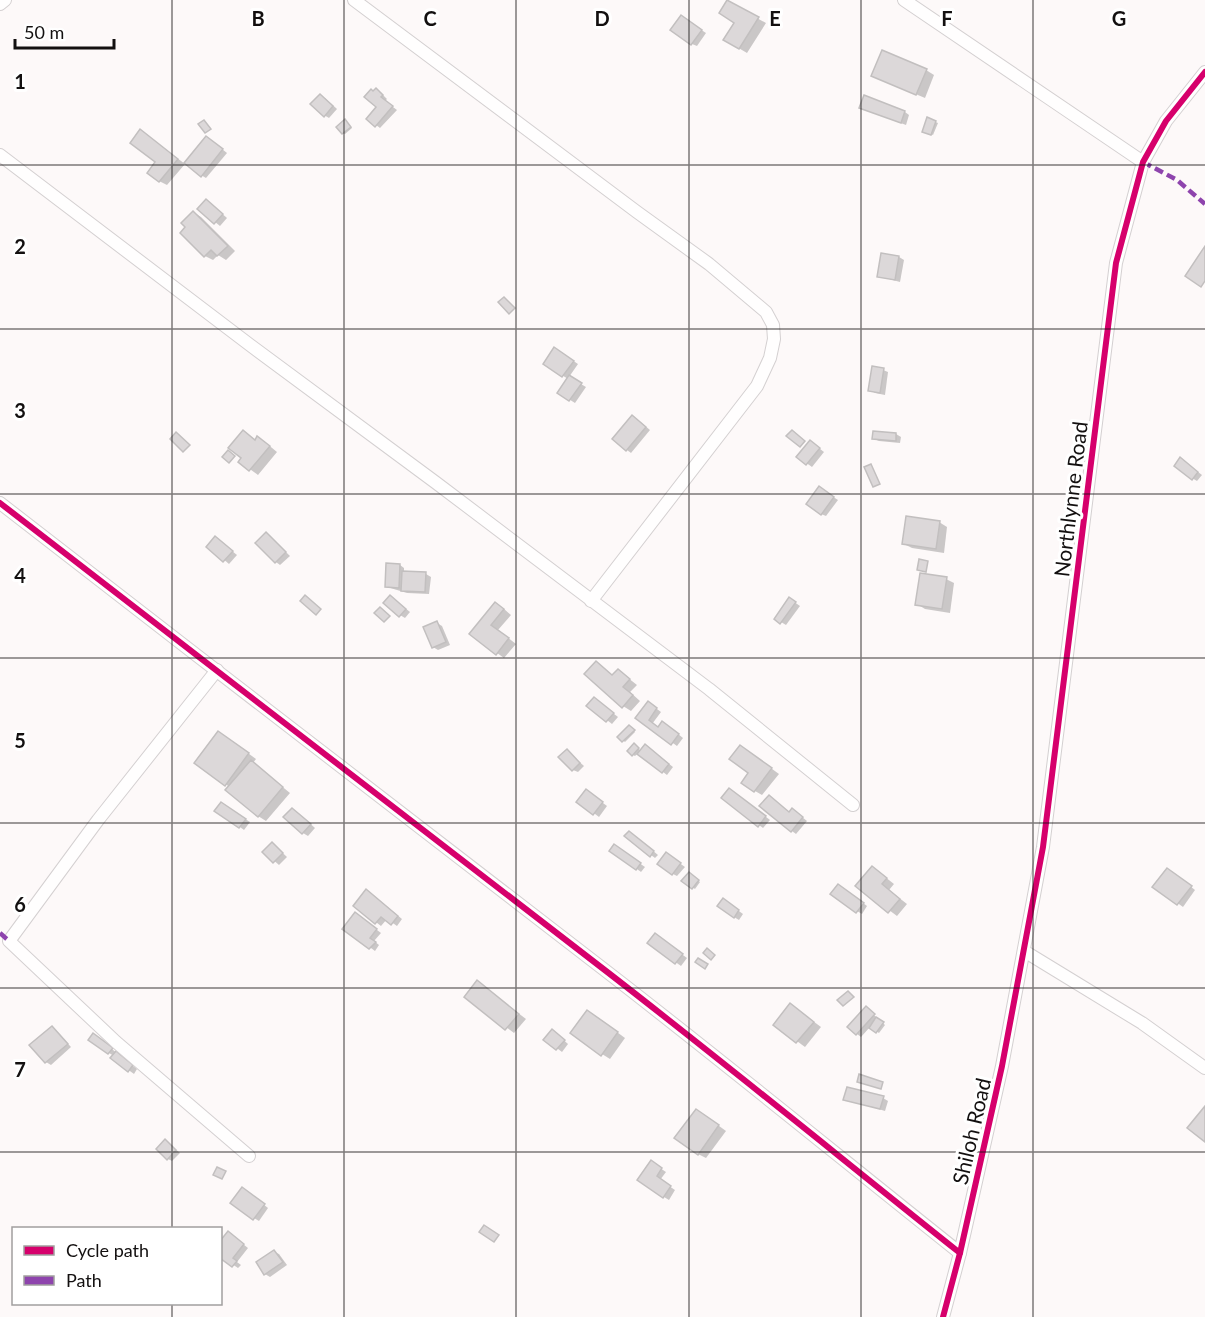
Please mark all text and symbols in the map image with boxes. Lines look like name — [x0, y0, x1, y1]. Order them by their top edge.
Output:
text: B — [251, 6, 265, 30]
text: C — [423, 6, 437, 30]
text: D — [594, 6, 610, 30]
text: E — [769, 6, 781, 30]
text: F — [941, 6, 953, 30]
text: G — [1112, 6, 1126, 30]
scale bar — [15, 12, 114, 50]
text: 50 m — [24, 21, 64, 43]
text: 1 — [14, 69, 26, 93]
text: 2 — [14, 234, 26, 258]
text: 3 — [14, 398, 26, 422]
street label: Northlynne Road — [1048, 420, 1092, 578]
text: 4 — [14, 563, 26, 587]
text: 5 — [14, 728, 26, 752]
text: 6 — [14, 892, 26, 916]
text: 7 — [14, 1057, 26, 1081]
street label: Shiloh Road — [947, 1075, 995, 1187]
legend — [12, 1227, 222, 1305]
text: Cycle path — [66, 1239, 149, 1261]
text: Path — [66, 1269, 102, 1291]

